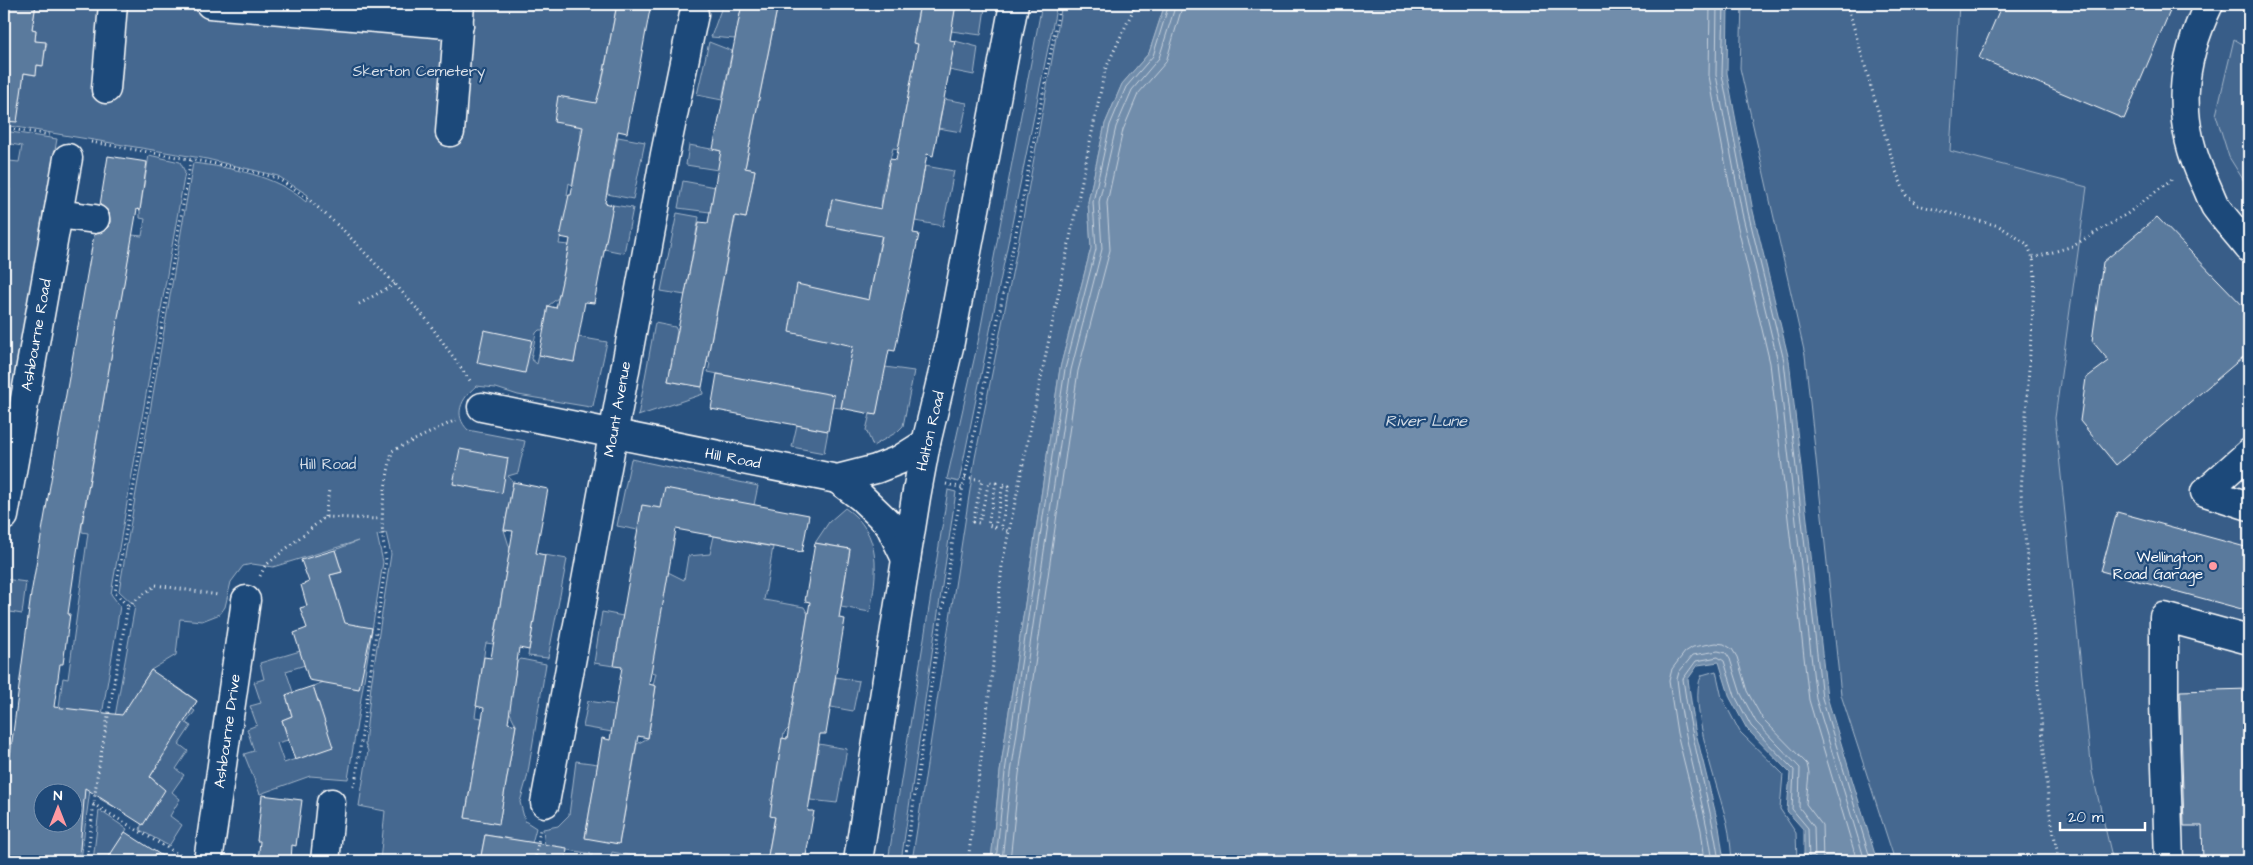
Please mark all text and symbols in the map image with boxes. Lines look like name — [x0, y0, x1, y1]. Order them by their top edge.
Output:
park label: Skerton Cemetery — [353, 61, 485, 83]
street label: Ashbourne Road — [16, 277, 57, 393]
street label: Mount Avenue — [599, 360, 636, 459]
street label: Halton Road — [911, 389, 950, 473]
water label: River Lune — [1385, 410, 1468, 432]
street label: Hill Road — [703, 443, 763, 474]
park label: Hill Road — [300, 454, 357, 475]
place label: Wellington Road Garage — [2113, 547, 2203, 586]
marker: Wellington Road Garage — [2207, 560, 2219, 572]
street label: Ashbourne Drive — [209, 673, 246, 790]
north arrow — [32, 782, 82, 832]
text: N — [54, 786, 63, 806]
scale bar — [2060, 800, 2146, 832]
text: 20 m — [2068, 807, 2104, 828]

